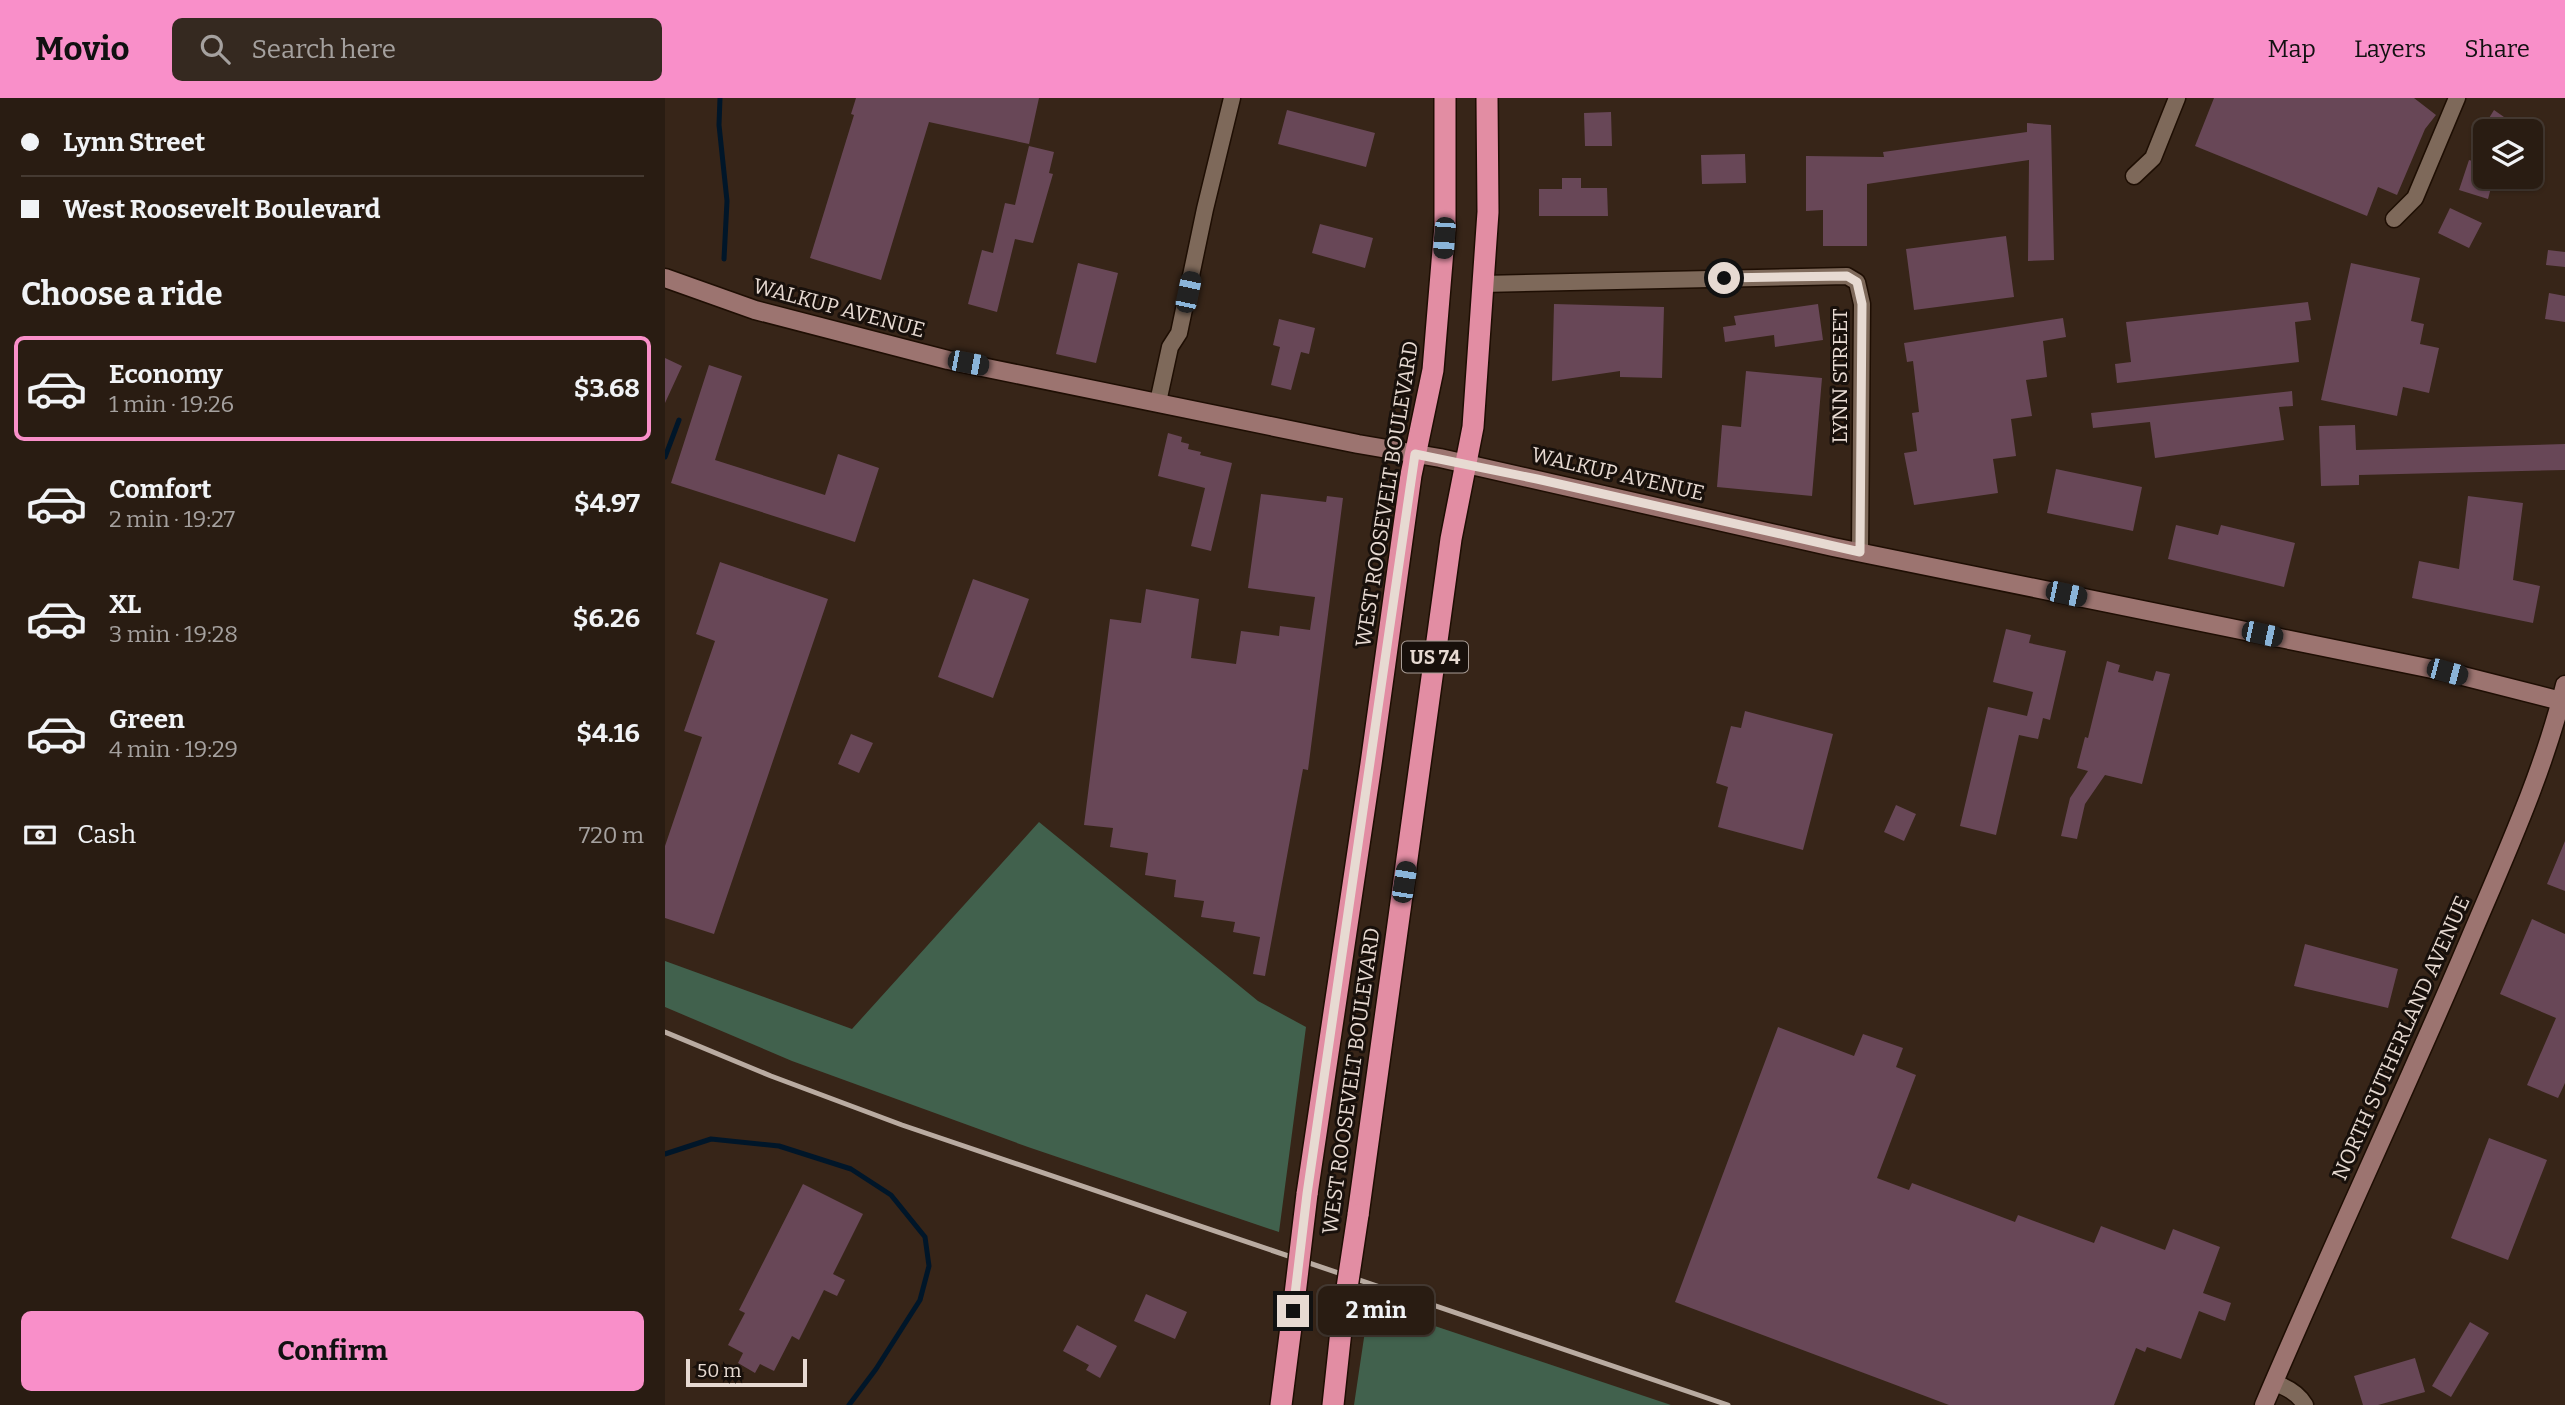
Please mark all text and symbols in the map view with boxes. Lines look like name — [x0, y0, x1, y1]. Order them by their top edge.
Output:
search box — [172, 18, 662, 81]
text: Movio — [35, 29, 130, 69]
icon: search — [196, 30, 234, 68]
text: Search here — [252, 34, 396, 65]
text: Map — [2268, 35, 2316, 63]
text: Layers — [2354, 35, 2426, 63]
text: Share — [2464, 35, 2530, 63]
map controls — [2473, 119, 2543, 189]
button: layers — [2473, 119, 2543, 189]
text: Lynn Street — [63, 127, 205, 158]
text: West Roosevelt Boulevard — [63, 194, 380, 225]
car — [1433, 216, 1456, 260]
route start — [1708, 262, 1740, 294]
car — [1174, 269, 1203, 315]
street label: WALKUP AVENUE — [750, 273, 928, 343]
text: Choose a ride — [21, 275, 222, 313]
street label: LYNN STREET — [1827, 308, 1853, 444]
street label: WEST ROOSEVELT BOULEVARD — [1350, 339, 1424, 649]
car — [946, 349, 991, 377]
icon: car — [25, 357, 88, 420]
text: Economy — [109, 359, 223, 390]
text: $3.68 — [574, 373, 640, 404]
text: 1 min · 19:26 — [109, 390, 234, 418]
street label: WALKUP AVENUE — [1529, 441, 1707, 507]
icon: car — [25, 472, 88, 535]
text: Comfort — [109, 474, 212, 505]
text: $4.97 — [574, 488, 640, 519]
text: 2 min · 19:27 — [109, 505, 235, 533]
car — [2044, 579, 2089, 609]
icon: car — [25, 587, 88, 650]
text: XL — [109, 589, 141, 620]
text: $6.26 — [573, 603, 640, 634]
car — [2240, 619, 2285, 649]
text: 3 min · 19:28 — [109, 620, 238, 648]
road number: US 74 — [1402, 642, 1468, 672]
car — [2424, 656, 2471, 688]
icon: car — [25, 702, 88, 765]
text: Green — [109, 704, 185, 735]
text: $4.16 — [576, 718, 640, 749]
text: 4 min · 19:29 — [109, 735, 238, 763]
icon: cash — [21, 816, 59, 854]
text: Cash — [77, 819, 136, 850]
text: 720 m — [579, 821, 644, 849]
car — [1391, 860, 1418, 904]
street label: NORTH SUTHERLAND AVENUE — [2326, 892, 2476, 1184]
street label: WEST ROOSEVELT BOULEVARD — [1317, 926, 1385, 1236]
callout: 2 min — [1317, 1286, 1433, 1336]
route end — [1277, 1295, 1309, 1327]
text: 2 min — [1345, 1296, 1407, 1324]
button: Confirm — [21, 1311, 644, 1391]
scale bar — [686, 1356, 807, 1388]
text: 50 m — [697, 1359, 741, 1382]

